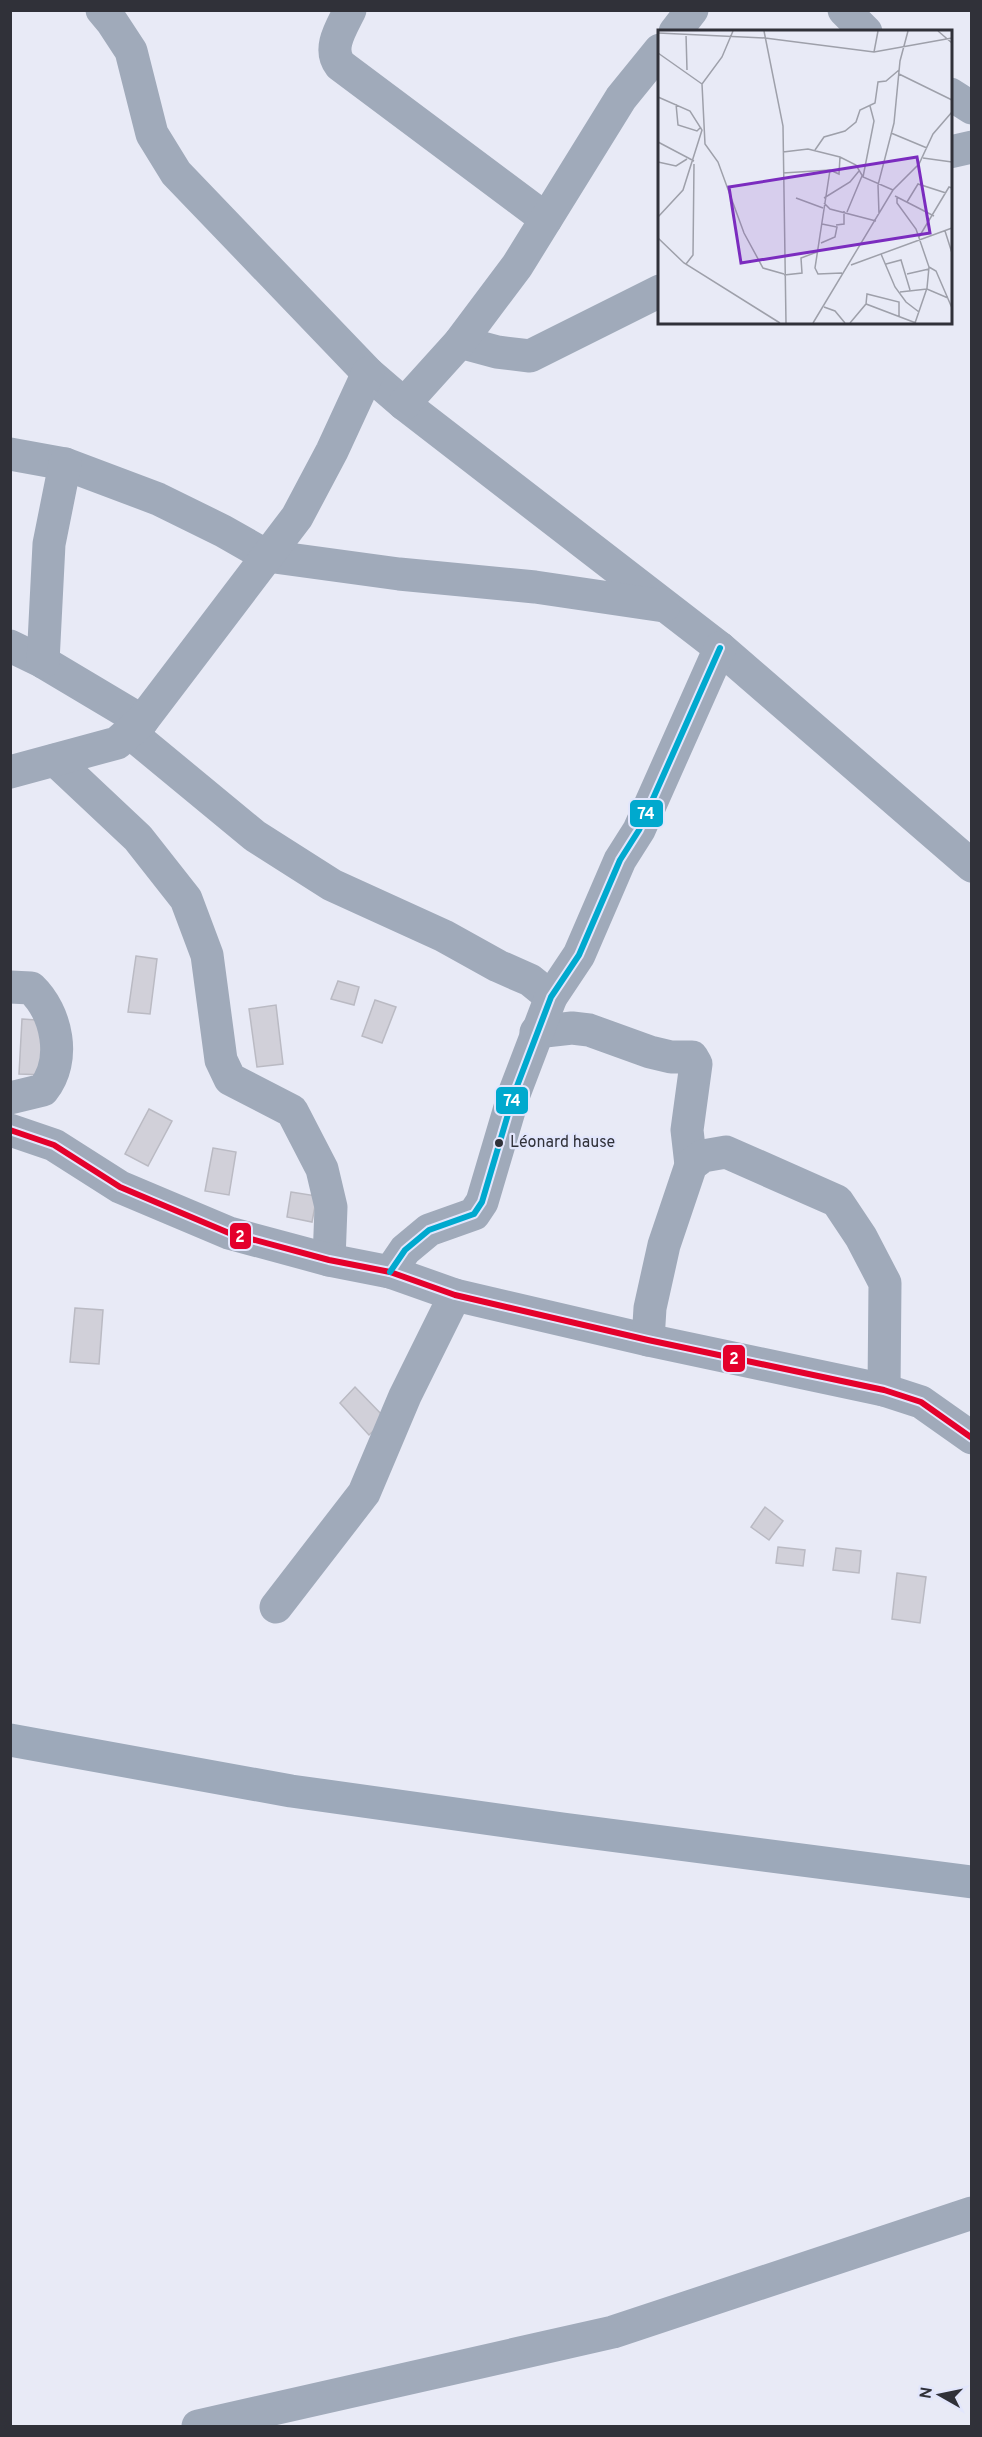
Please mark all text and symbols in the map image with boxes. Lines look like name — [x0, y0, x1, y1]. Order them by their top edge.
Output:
inset map — [658, 30, 952, 324]
line badge: 74 — [629, 799, 664, 828]
text: 74 — [637, 805, 655, 825]
line badge: 74 — [495, 1086, 529, 1115]
text: 74 — [503, 1092, 521, 1112]
place label: Léonard hause — [510, 1133, 615, 1153]
marker: Léonard hause — [493, 1137, 505, 1149]
line badge: 2 — [229, 1222, 252, 1250]
text: 2 — [235, 1228, 245, 1248]
line badge: 2 — [722, 1344, 746, 1373]
text: 2 — [729, 1350, 739, 1370]
north arrow — [910, 2365, 970, 2425]
text: N — [916, 2386, 938, 2400]

